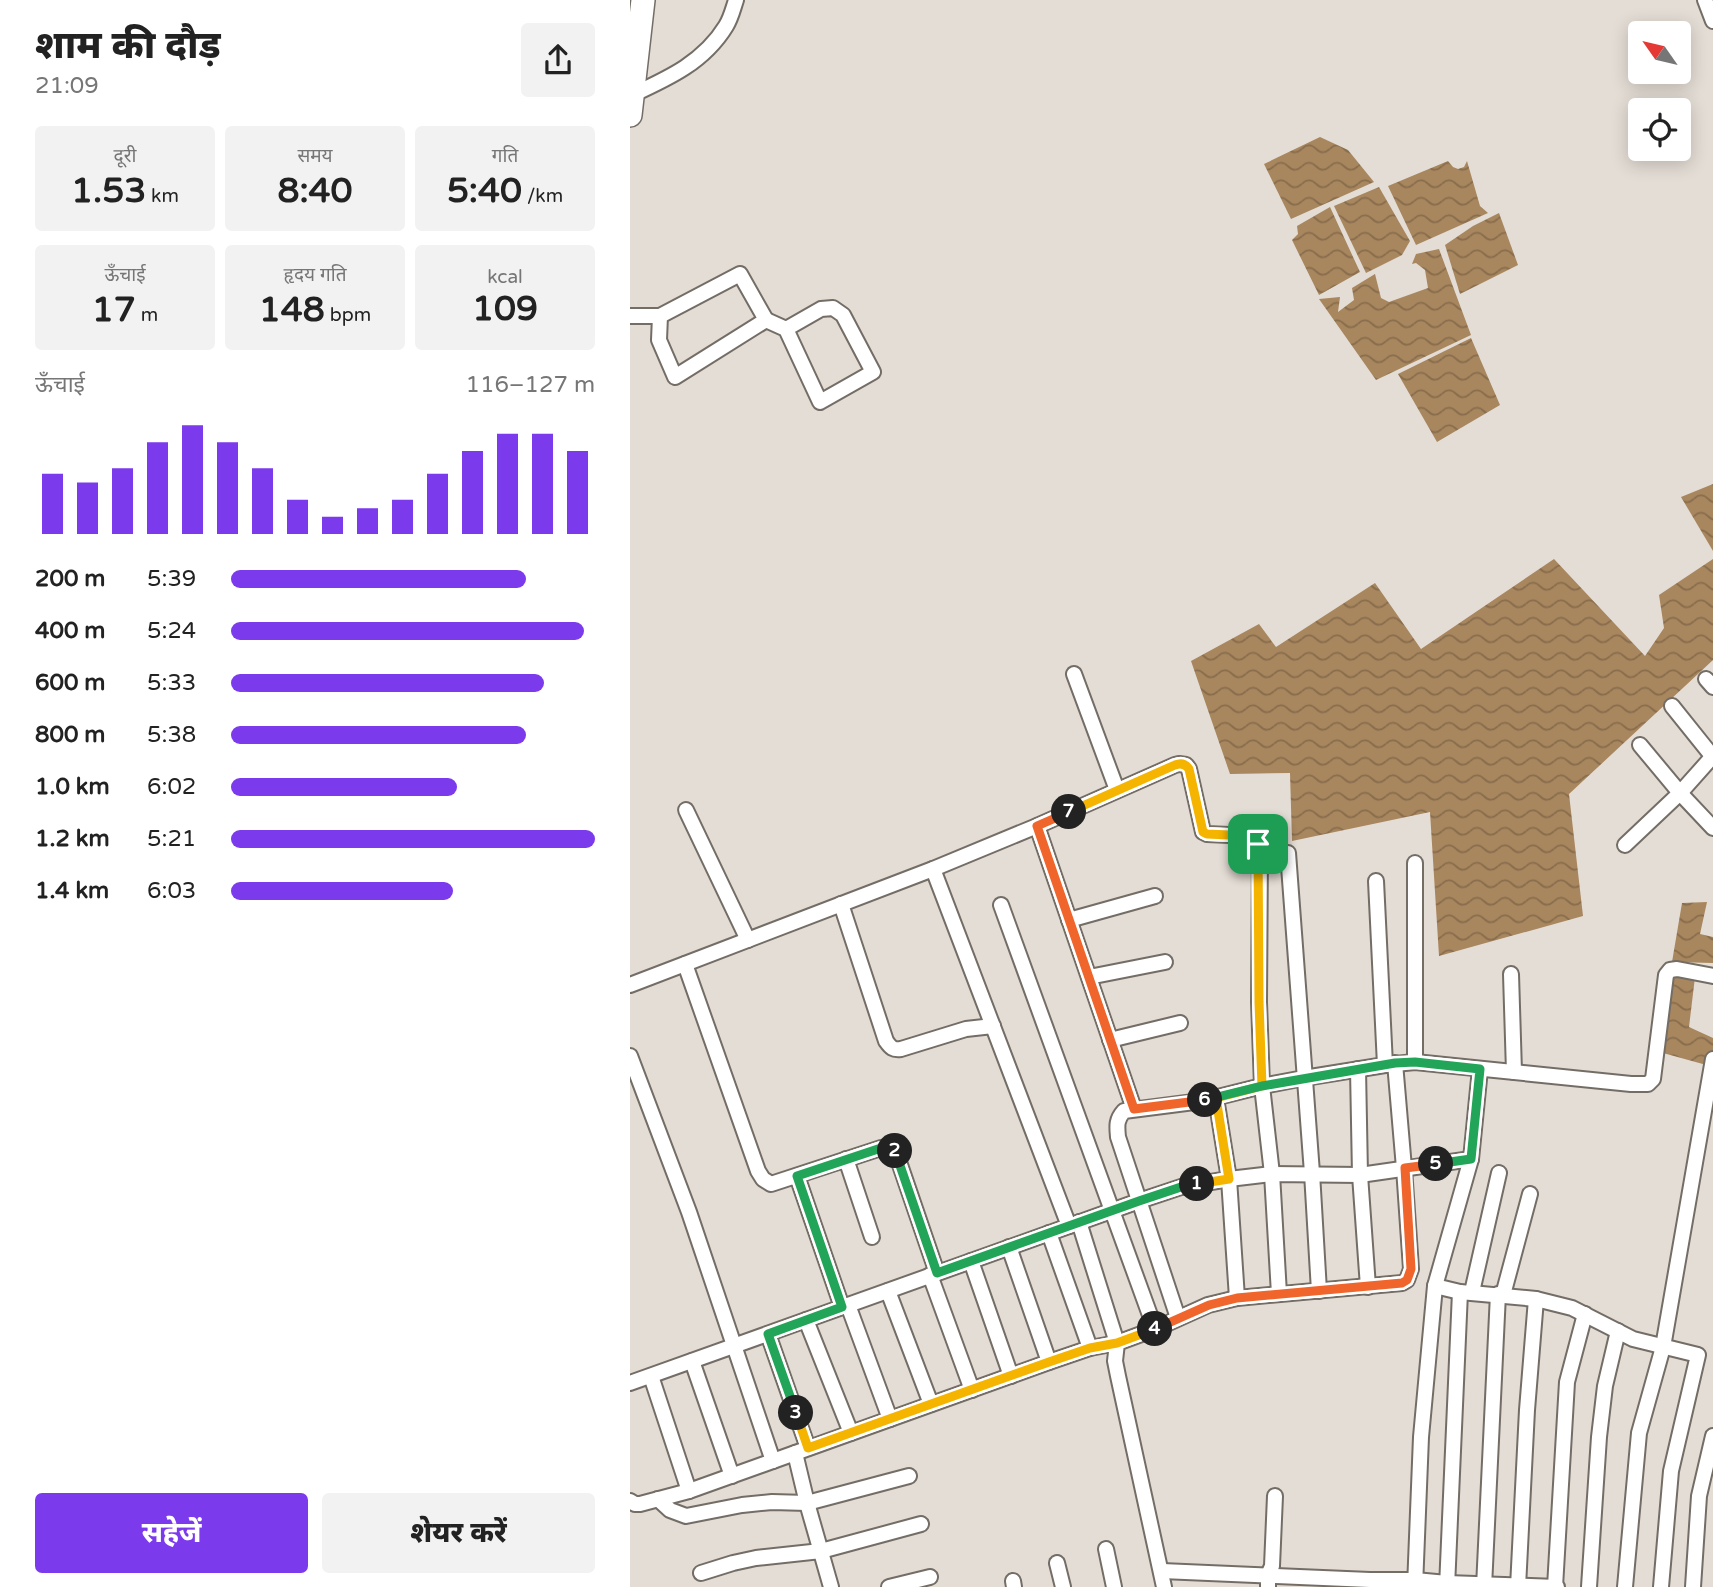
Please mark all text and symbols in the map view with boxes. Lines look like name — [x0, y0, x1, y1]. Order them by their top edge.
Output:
north arrow — [1628, 21, 1690, 84]
map controls — [1628, 21, 1691, 161]
text: शाम की दौड़ — [35, 23, 221, 69]
button: share — [521, 23, 595, 97]
text: 21:09 — [35, 72, 99, 100]
button: locate — [1628, 98, 1691, 161]
text: दूरी — [114, 145, 136, 167]
text: समय — [297, 145, 333, 167]
text: गति — [492, 145, 518, 167]
text: 1.53 — [71, 170, 146, 212]
text: 8:40 — [277, 170, 353, 212]
text: 5:40 — [447, 170, 522, 212]
text: km — [146, 185, 179, 207]
text: /km — [522, 185, 563, 207]
text: ऊँचाई — [104, 264, 146, 286]
text: हृदय गति — [284, 264, 346, 286]
text: kcal — [487, 266, 523, 288]
text: 109 — [472, 288, 538, 330]
text: 17 — [92, 289, 136, 331]
text: 148 — [259, 289, 325, 331]
text: m — [136, 304, 158, 326]
text: bpm — [325, 304, 371, 326]
text: ऊँचाई — [35, 371, 85, 399]
text: 116–127 m — [466, 371, 595, 399]
text: 200 m — [35, 565, 105, 593]
text: 5:39 — [147, 565, 196, 593]
text: 400 m — [35, 617, 105, 645]
text: 5:24 — [147, 617, 196, 645]
text: 600 m — [35, 669, 105, 697]
text: 5:33 — [147, 669, 196, 697]
text: 800 m — [35, 721, 105, 749]
text: 5:38 — [147, 721, 196, 749]
text: 1.0 km — [35, 773, 110, 801]
text: 6:02 — [147, 773, 196, 801]
pin: 7 — [1052, 794, 1087, 830]
text: 7 — [1063, 800, 1074, 822]
pin — [1228, 814, 1288, 874]
text: 1.2 km — [35, 825, 110, 853]
text: 5:21 — [147, 825, 196, 853]
icon: arrive — [1239, 825, 1277, 863]
text: 1.4 km — [35, 877, 109, 905]
text: 6:03 — [147, 877, 196, 905]
pin: 6 — [1188, 1082, 1222, 1118]
text: 6 — [1199, 1088, 1210, 1110]
pin: 2 — [877, 1134, 912, 1168]
text: 2 — [889, 1139, 900, 1161]
pin: 5 — [1418, 1146, 1454, 1182]
text: 5 — [1430, 1152, 1441, 1174]
pin: 1 — [1180, 1166, 1214, 1202]
text: 1 — [1191, 1172, 1202, 1194]
pin: 4 — [1138, 1312, 1172, 1346]
text: 4 — [1149, 1317, 1160, 1339]
pin: 3 — [778, 1396, 814, 1430]
text: 3 — [790, 1401, 801, 1423]
button: सहेजें — [35, 1493, 308, 1573]
button: शेयर करें — [322, 1493, 595, 1573]

